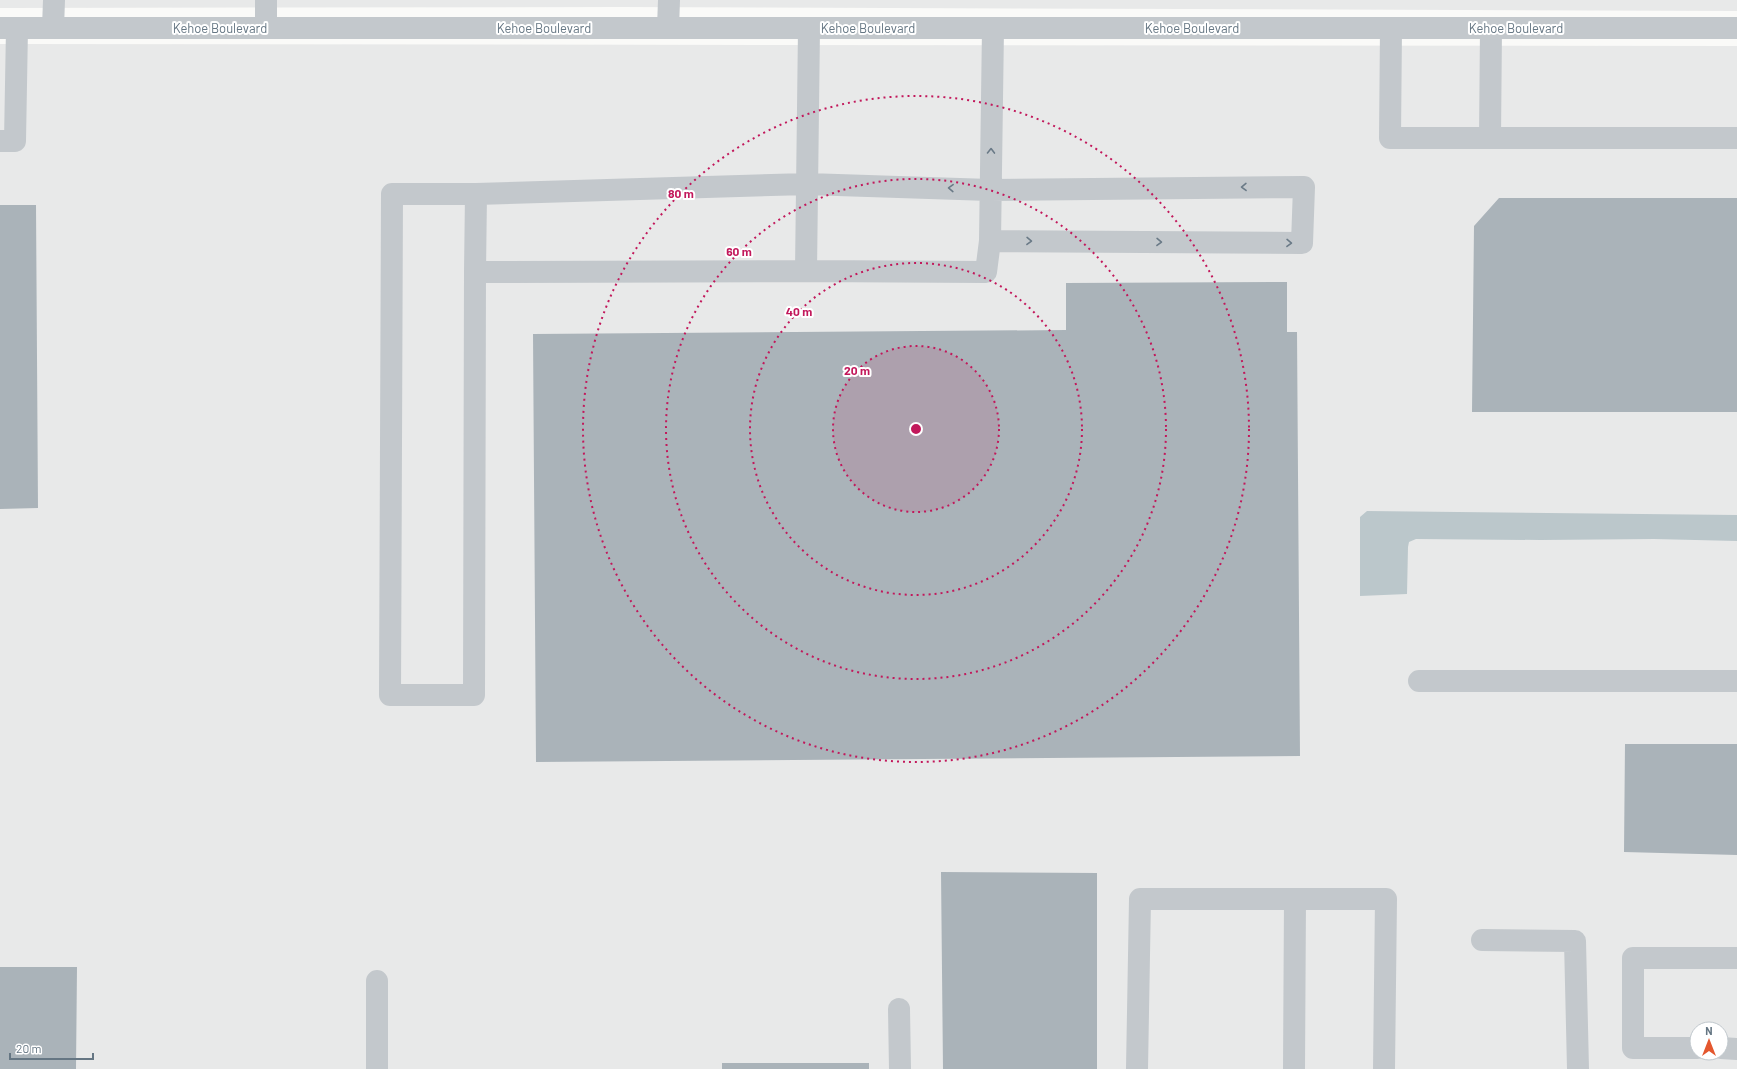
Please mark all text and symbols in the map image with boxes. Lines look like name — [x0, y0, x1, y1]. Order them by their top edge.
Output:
street label: Kehoe Boulevard — [173, 20, 267, 36]
street label: Kehoe Boulevard — [497, 20, 591, 36]
street label: Kehoe Boulevard — [821, 20, 915, 36]
street label: Kehoe Boulevard — [1145, 20, 1239, 36]
street label: Kehoe Boulevard — [1469, 20, 1563, 36]
one-way arrow — [987, 148, 995, 154]
one-way arrow — [1241, 183, 1247, 191]
one-way arrow — [948, 184, 954, 193]
text: 80 m — [668, 186, 694, 200]
one-way arrow — [1026, 237, 1032, 245]
one-way arrow — [1156, 238, 1162, 246]
one-way arrow — [1286, 239, 1292, 247]
text: 60 m — [726, 244, 752, 258]
text: 40 m — [786, 304, 812, 318]
text: 20 m — [844, 363, 870, 377]
centre of rings — [909, 422, 923, 436]
north arrow — [1689, 1021, 1729, 1061]
text: N — [1705, 1024, 1713, 1037]
scale bar — [10, 1035, 93, 1061]
text: 20 m — [16, 1041, 42, 1055]

